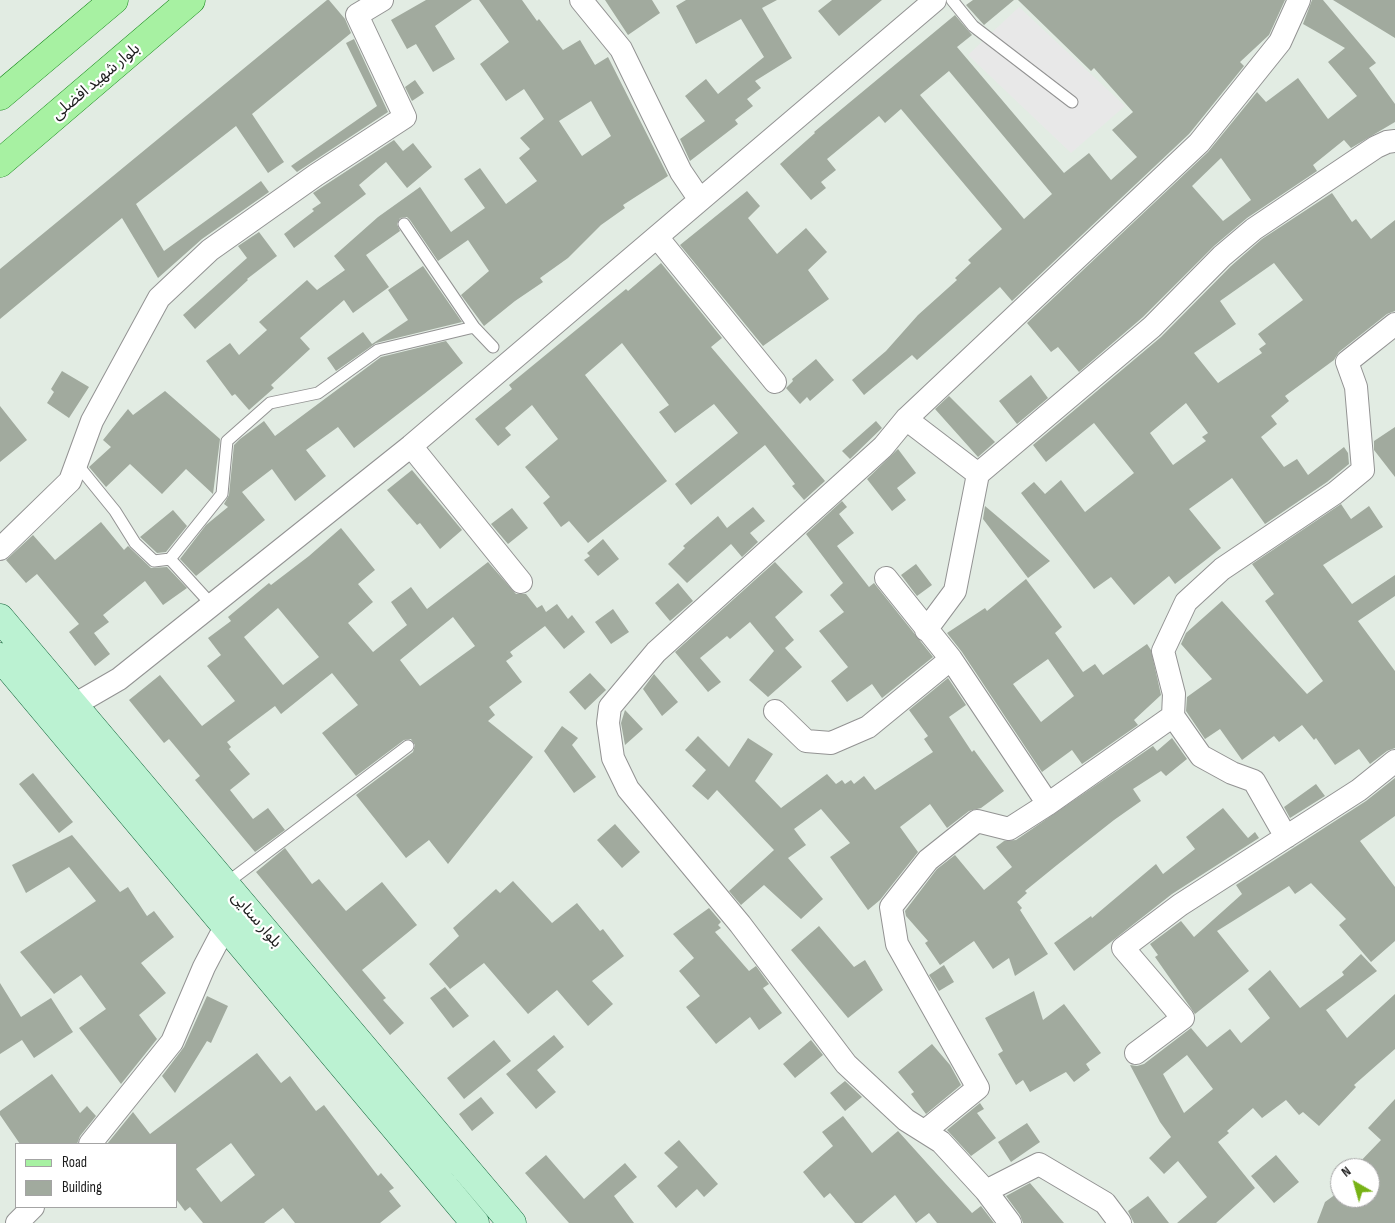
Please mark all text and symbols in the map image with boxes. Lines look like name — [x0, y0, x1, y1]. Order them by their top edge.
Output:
street label: بلوار شهید افضلی — [48, 40, 144, 124]
street label: بلوار سنایی — [226, 888, 286, 952]
legend — [15, 1143, 178, 1208]
text: Road — [62, 1153, 87, 1172]
north arrow — [1330, 1158, 1380, 1208]
text: N — [1338, 1163, 1354, 1181]
text: Building — [62, 1178, 102, 1197]

